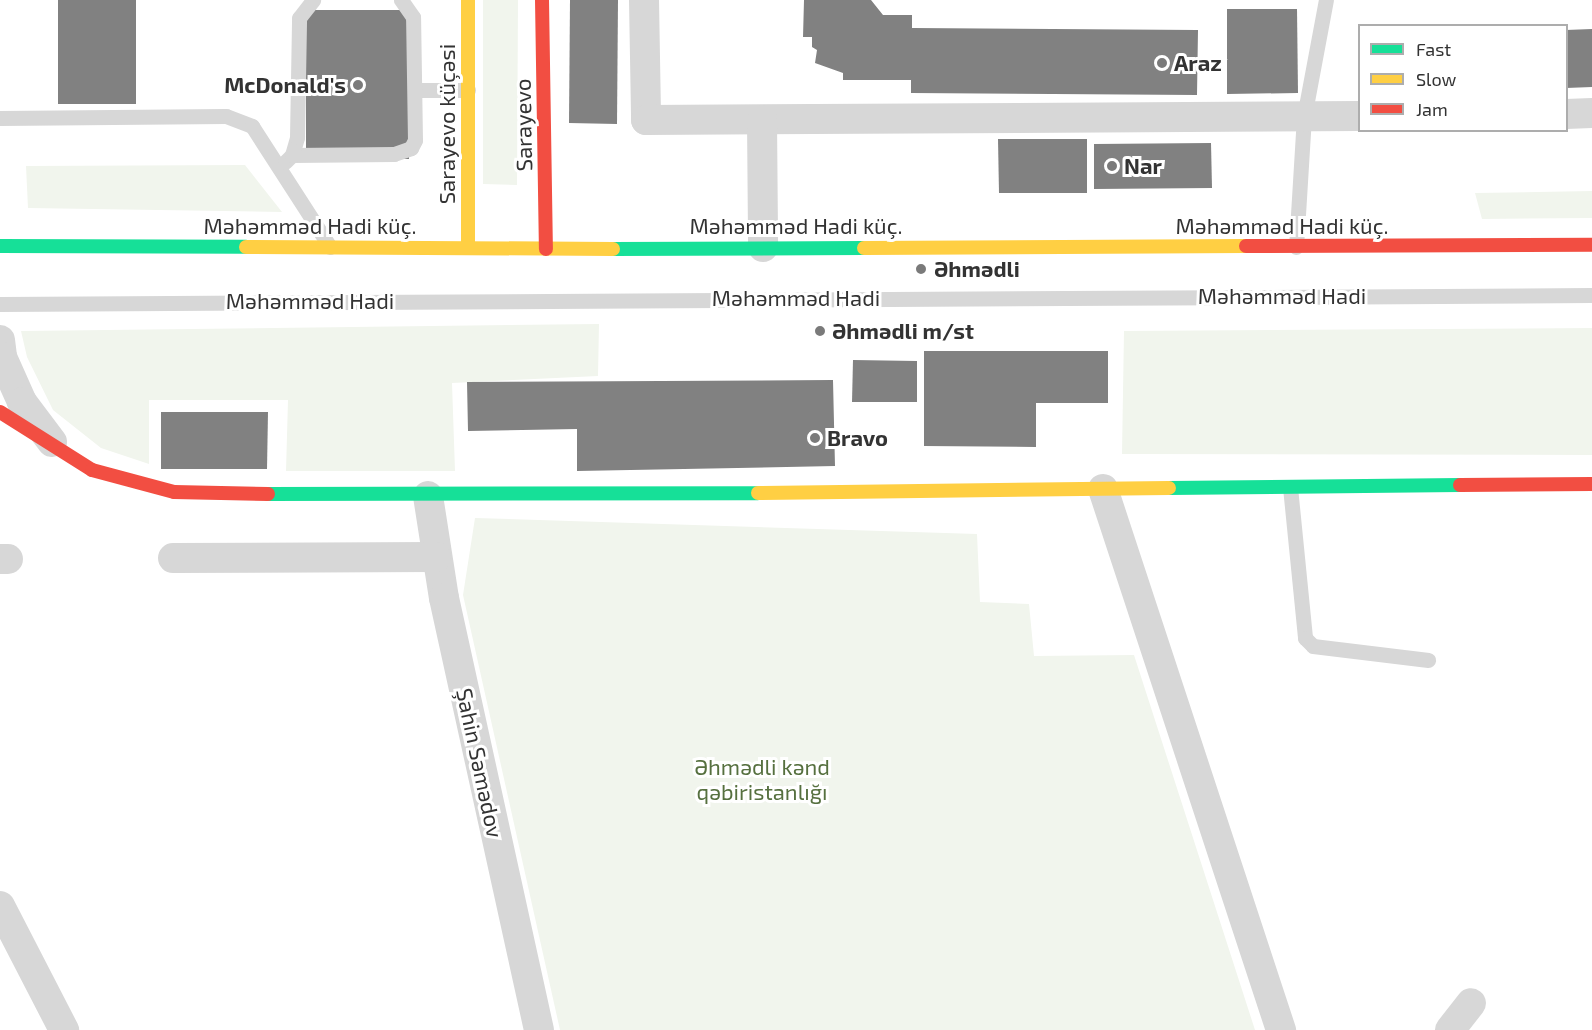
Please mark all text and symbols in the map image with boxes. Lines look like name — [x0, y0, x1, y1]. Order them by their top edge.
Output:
legend — [1358, 24, 1568, 132]
text: Fast — [1416, 38, 1451, 60]
street label: Sarayevo küçəsi — [434, 44, 460, 204]
place label: Araz — [1174, 50, 1222, 76]
marker: Araz — [1155, 56, 1169, 70]
text: Slow — [1416, 68, 1456, 90]
place label: McDonald's — [224, 72, 346, 98]
marker: McDonald's — [351, 78, 365, 92]
street label: Sarayevo — [509, 78, 537, 172]
text: Jam — [1416, 98, 1448, 120]
place label: Nar — [1124, 153, 1162, 179]
marker: Nar — [1105, 159, 1119, 173]
street label: Məhəmməd Hadi küç. — [204, 213, 416, 239]
street label: Məhəmməd Hadi küç. — [690, 213, 902, 239]
street label: Məhəmməd Hadi küç. — [1176, 213, 1388, 239]
place label: Əhmədli — [934, 256, 1020, 282]
marker: Əhmədli — [912, 260, 930, 278]
street label: Məhəmməd Hadi — [1198, 283, 1366, 309]
street label: Məhəmməd Hadi — [712, 285, 880, 311]
street label: Məhəmməd Hadi — [226, 288, 394, 314]
place label: Əhmədli m/st — [832, 318, 974, 344]
marker: Əhmədli m/st — [813, 324, 827, 338]
place label: Bravo — [827, 425, 888, 451]
marker: Bravo — [808, 431, 822, 445]
street label: Şahin Səmədov — [451, 686, 509, 840]
park label: Əhmədli kənd qəbiristanlığı — [694, 753, 830, 804]

